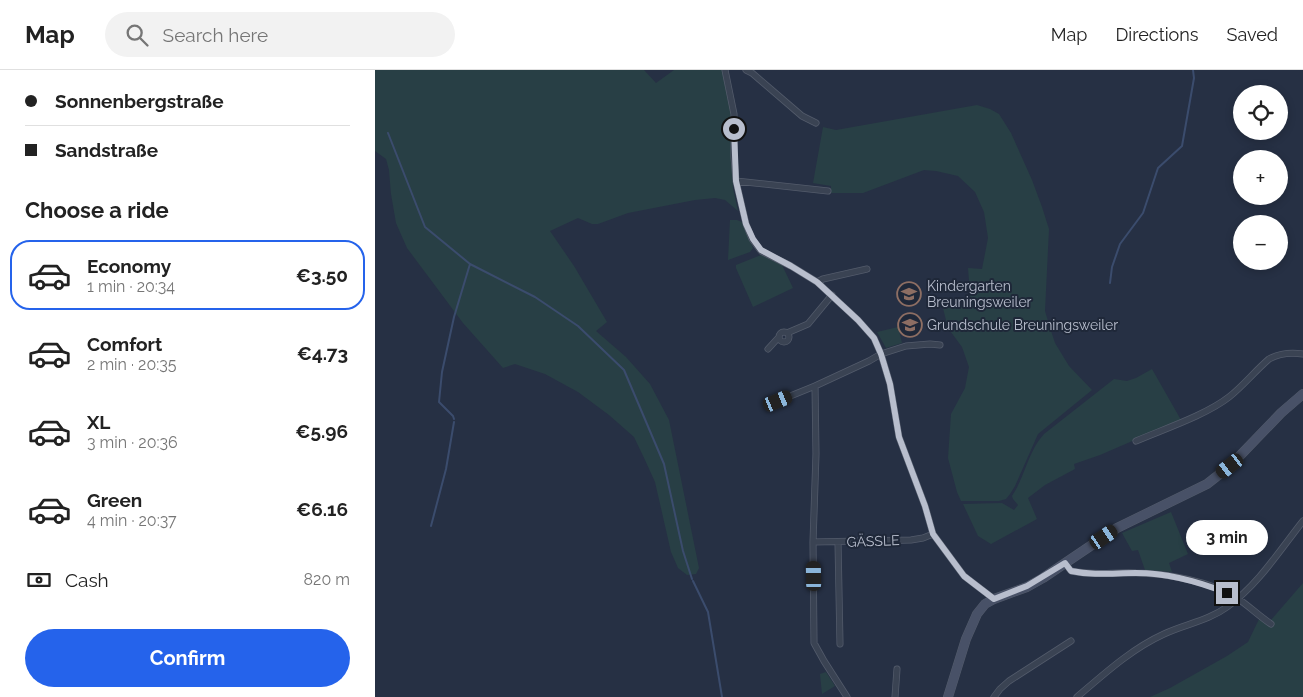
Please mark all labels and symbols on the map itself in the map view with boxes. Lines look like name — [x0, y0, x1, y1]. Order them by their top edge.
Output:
route start — [723, 118, 745, 140]
place label: Kindergarten Breuningsweiler — [927, 278, 1032, 310]
school or university icon: Kindergarten Breuningsweiler — [896, 281, 922, 307]
school or university icon: Grundschule Breuningsweiler — [897, 312, 923, 338]
place label: Grundschule Breuningsweiler — [927, 317, 1118, 333]
car — [761, 388, 794, 414]
car — [1213, 451, 1246, 481]
callout: 3 min — [1186, 520, 1268, 556]
car — [1087, 522, 1120, 552]
street label: GÄSSLE — [846, 530, 900, 550]
car — [806, 561, 821, 591]
route end — [1216, 582, 1238, 604]

